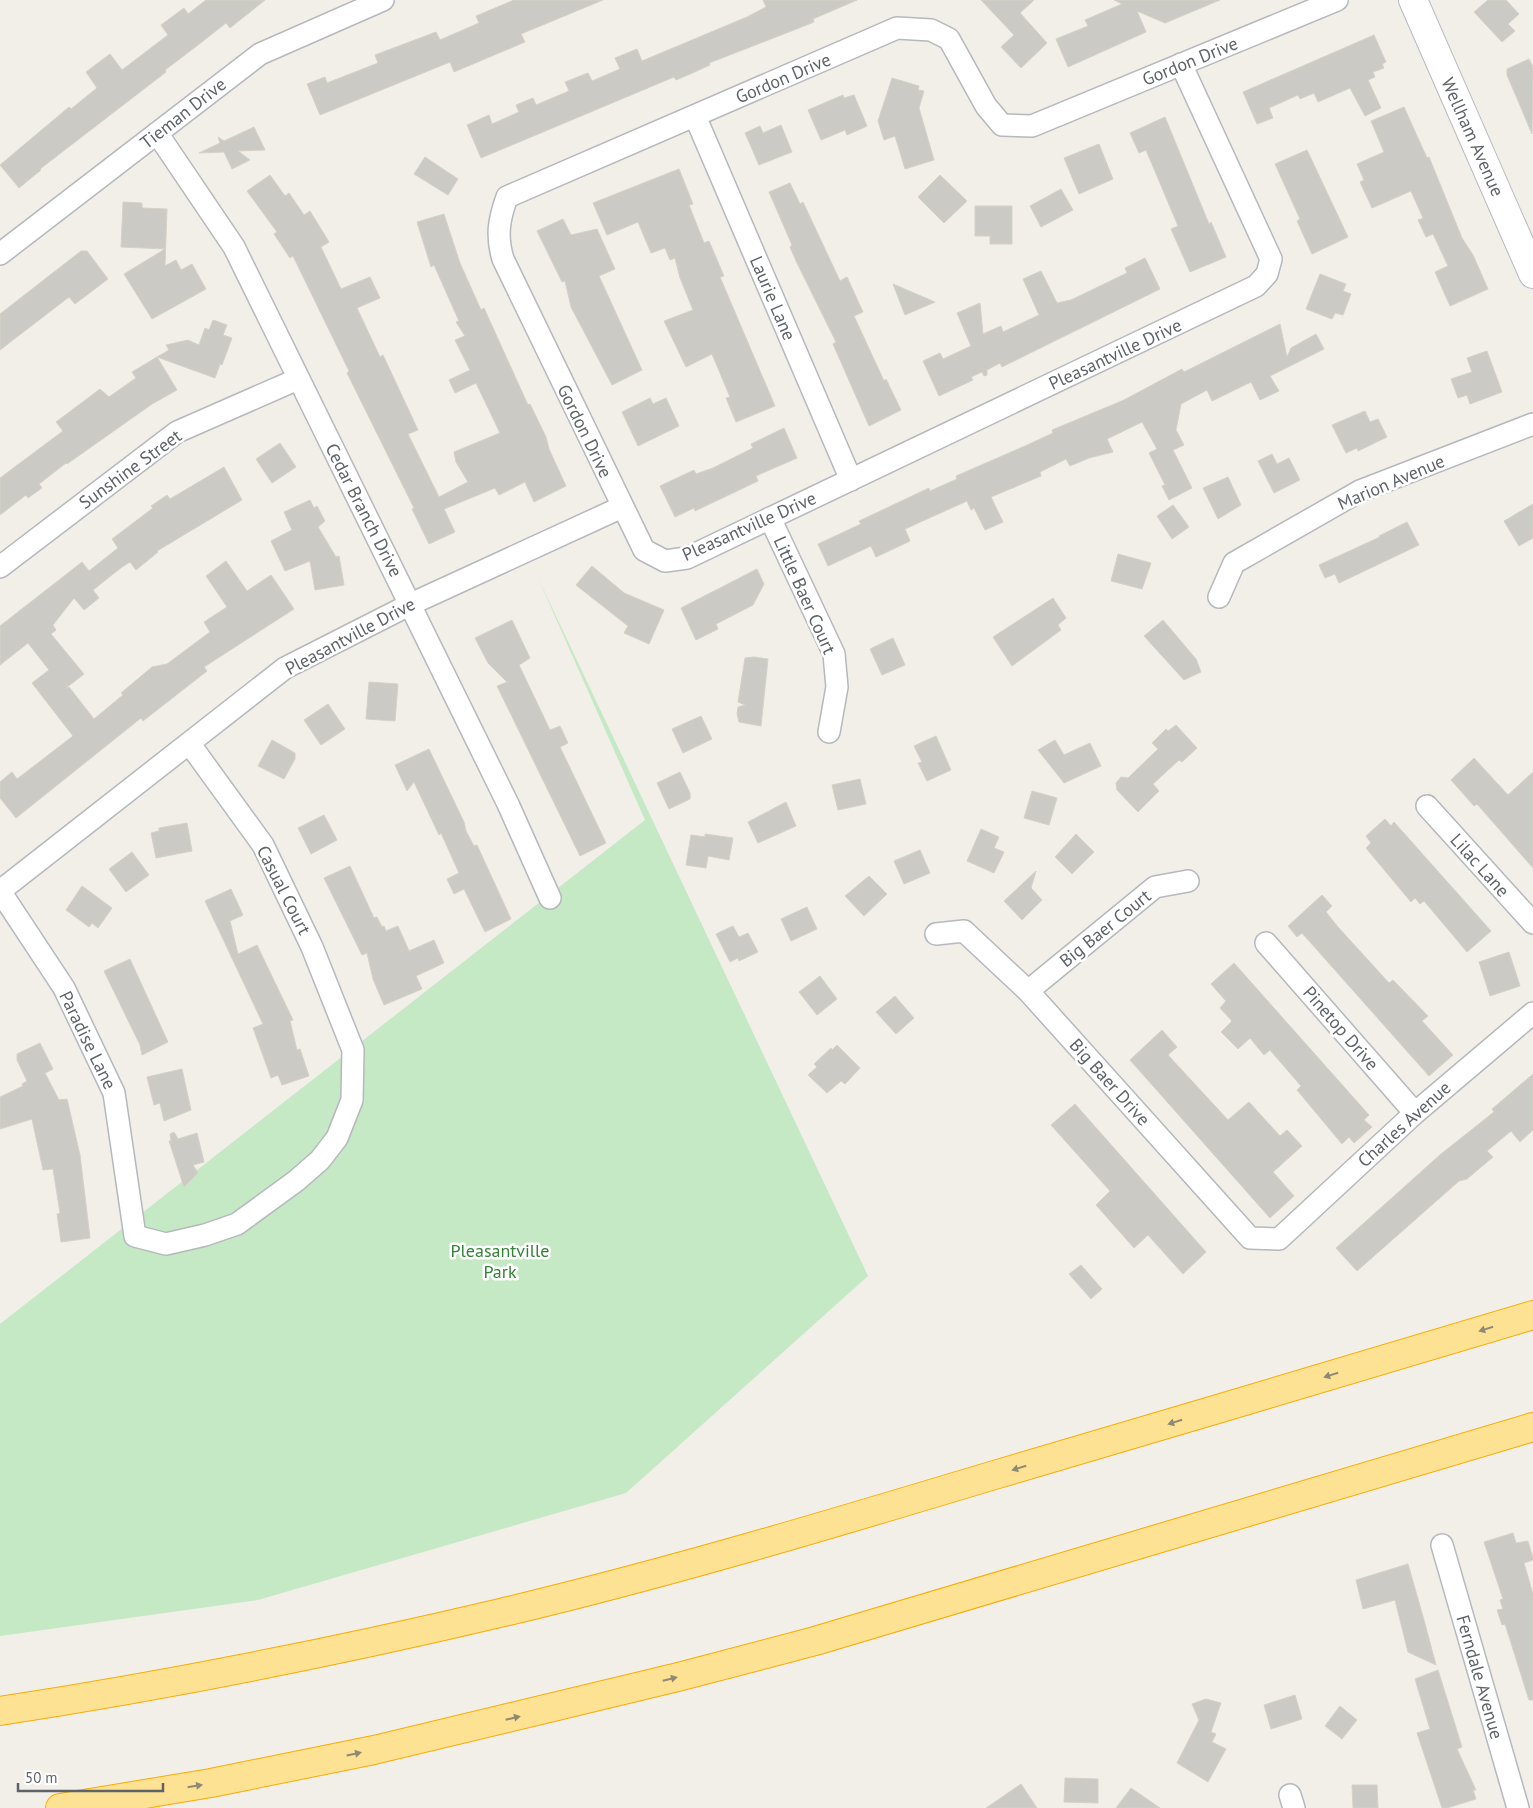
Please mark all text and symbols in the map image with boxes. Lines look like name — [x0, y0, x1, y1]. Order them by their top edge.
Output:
street label: Gordon Drive — [1139, 31, 1241, 91]
street label: Gordon Drive — [732, 48, 834, 108]
street label: Tieman Drive — [136, 72, 230, 154]
street label: Wellham Avenue — [1437, 74, 1509, 200]
street label: Laurie Lane — [745, 252, 801, 344]
street label: Pleasantville Drive — [1045, 313, 1185, 395]
street label: Gordon Drive — [553, 381, 617, 481]
street label: Sunshine Street — [74, 424, 186, 514]
street label: Cedar Branch Drive — [320, 439, 408, 581]
street label: Marion Avenue — [1334, 449, 1448, 515]
street label: Pleasantville Drive — [678, 486, 820, 566]
street label: Little Baer Court — [769, 532, 841, 658]
street label: Pleasantville Drive — [281, 592, 419, 680]
street label: Lilac Lane — [1445, 828, 1515, 902]
street label: Casual Court — [252, 842, 316, 938]
street label: Big Baer Court — [1055, 884, 1155, 972]
street label: Pinetop Drive — [1298, 981, 1384, 1075]
street label: Paradise Lane — [54, 987, 122, 1093]
street label: Big Baer Drive — [1065, 1034, 1155, 1130]
street label: Charles Avenue — [1353, 1076, 1455, 1172]
park label: Pleasantville Park — [451, 1239, 550, 1283]
one-way arrow — [1479, 1326, 1494, 1334]
one-way arrow — [1323, 1372, 1338, 1380]
one-way arrow — [1167, 1418, 1182, 1426]
one-way arrow — [1011, 1465, 1026, 1473]
street label: Ferndale Avenue — [1451, 1612, 1509, 1742]
one-way arrow — [663, 1674, 678, 1682]
one-way arrow — [505, 1714, 520, 1722]
one-way arrow — [347, 1750, 362, 1758]
scale bar — [18, 1760, 162, 1792]
text: 50 m — [25, 1768, 58, 1787]
one-way arrow — [187, 1781, 203, 1789]

